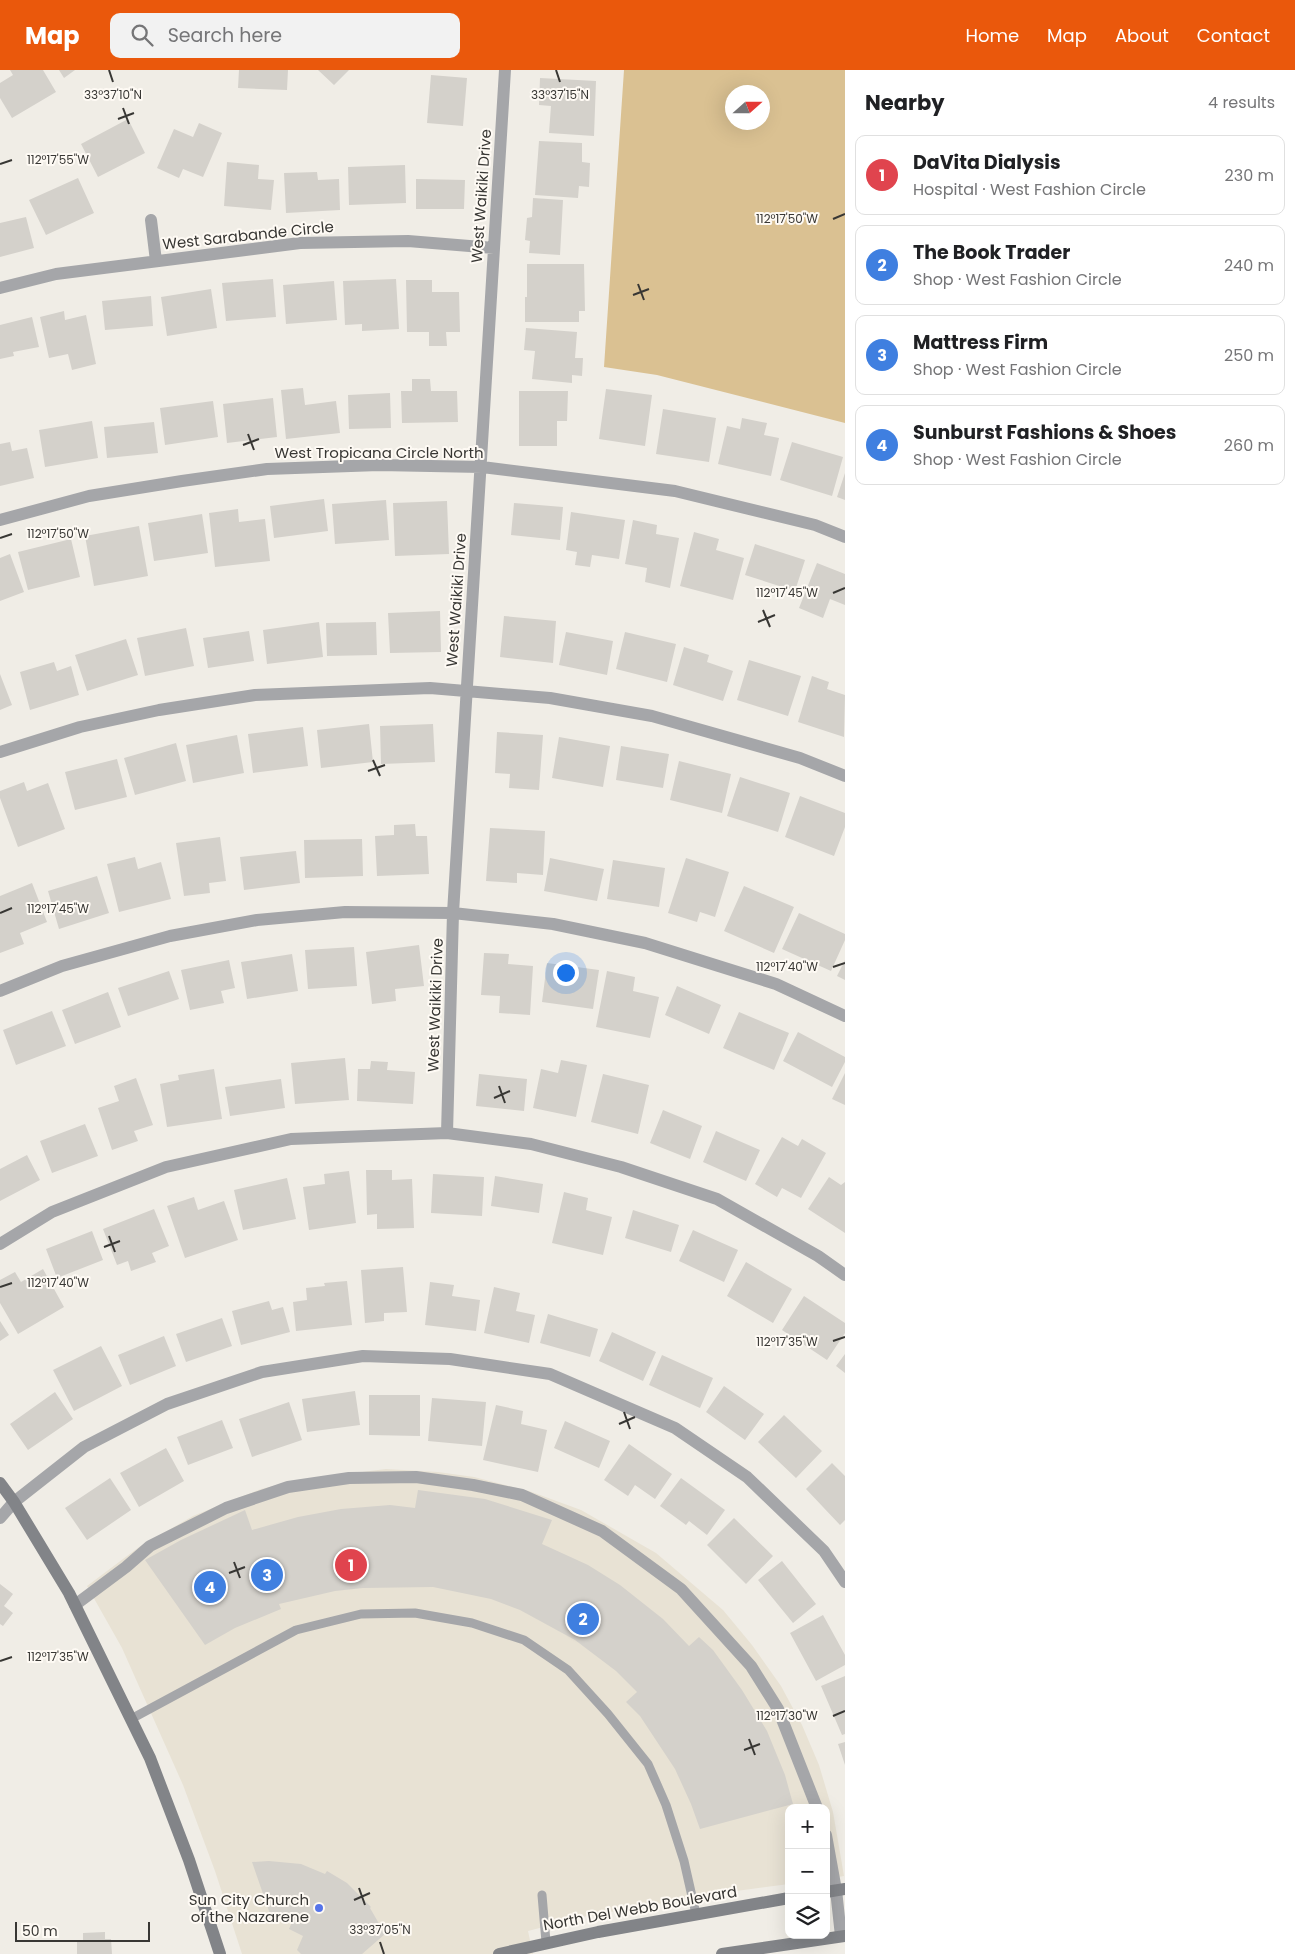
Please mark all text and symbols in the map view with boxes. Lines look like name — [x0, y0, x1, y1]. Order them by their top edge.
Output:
search box — [110, 13, 460, 58]
text: Map — [25, 19, 80, 52]
icon: search — [128, 21, 156, 49]
text: Search here — [168, 22, 282, 49]
text: Home — [965, 23, 1019, 48]
text: Map — [1047, 23, 1087, 48]
text: About — [1115, 23, 1169, 48]
text: Contact — [1197, 23, 1270, 48]
north arrow — [725, 85, 770, 130]
text: 33°37'10"N — [84, 86, 142, 103]
text: 33°37'15"N — [531, 86, 589, 103]
text: Nearby — [865, 88, 945, 117]
text: 4 results — [1208, 91, 1275, 114]
street label: West Waikiki Drive — [466, 128, 496, 264]
text: DaVita Dialysis — [913, 149, 1061, 176]
text: 112°17'55"W — [27, 151, 89, 168]
text: 1 — [879, 164, 885, 187]
text: 230 m — [1225, 164, 1274, 187]
text: Hospital · West Fashion Circle — [913, 178, 1146, 201]
text: 112°17'50"W — [756, 210, 818, 227]
street label: West Sarabande Circle — [161, 216, 335, 254]
text: The Book Trader — [913, 239, 1070, 266]
text: 2 — [877, 254, 887, 277]
text: 240 m — [1224, 254, 1274, 277]
text: Shop · West Fashion Circle — [913, 268, 1122, 291]
text: Mattress Firm — [913, 329, 1048, 356]
text: 3 — [877, 344, 887, 367]
text: 250 m — [1224, 344, 1274, 367]
text: Shop · West Fashion Circle — [913, 358, 1122, 381]
text: Sunburst Fashions & Shoes — [913, 419, 1176, 446]
text: 4 — [877, 434, 887, 457]
text: 260 m — [1224, 434, 1274, 457]
street label: West Tropicana Circle North — [274, 442, 484, 463]
text: Shop · West Fashion Circle — [913, 448, 1122, 471]
text: 112°17'50"W — [27, 525, 89, 542]
street label: West Waikiki Drive — [441, 532, 471, 668]
text: 112°17'45"W — [756, 584, 818, 601]
text: 112°17'45"W — [27, 900, 89, 917]
street label: West Waikiki Drive — [422, 938, 448, 1072]
text: 112°17'40"W — [756, 958, 818, 975]
your location — [553, 960, 579, 986]
text: 112°17'40"W — [27, 1274, 89, 1291]
text: 112°17'35"W — [756, 1333, 818, 1350]
pin: 1 — [335, 1546, 367, 1584]
pin: 3 — [251, 1556, 283, 1594]
pin: 4 — [194, 1568, 226, 1606]
pin: 2 — [567, 1600, 599, 1638]
text: 112°17'35"W — [27, 1648, 89, 1665]
text: 112°17'30"W — [756, 1707, 818, 1724]
map controls — [785, 1804, 830, 1939]
button: + — [785, 1804, 830, 1849]
button: − — [785, 1849, 830, 1894]
street label: North Del Webb Boulevard — [542, 1881, 738, 1935]
place label: Sun City Church of the Nazarene — [189, 1889, 309, 1927]
button: layers — [785, 1894, 830, 1939]
marker: Sun City Church of the Nazarene — [313, 1902, 325, 1914]
scale bar — [15, 1919, 150, 1942]
text: 50 m — [22, 1921, 58, 1941]
text: 33°37'05"N — [349, 1921, 411, 1938]

